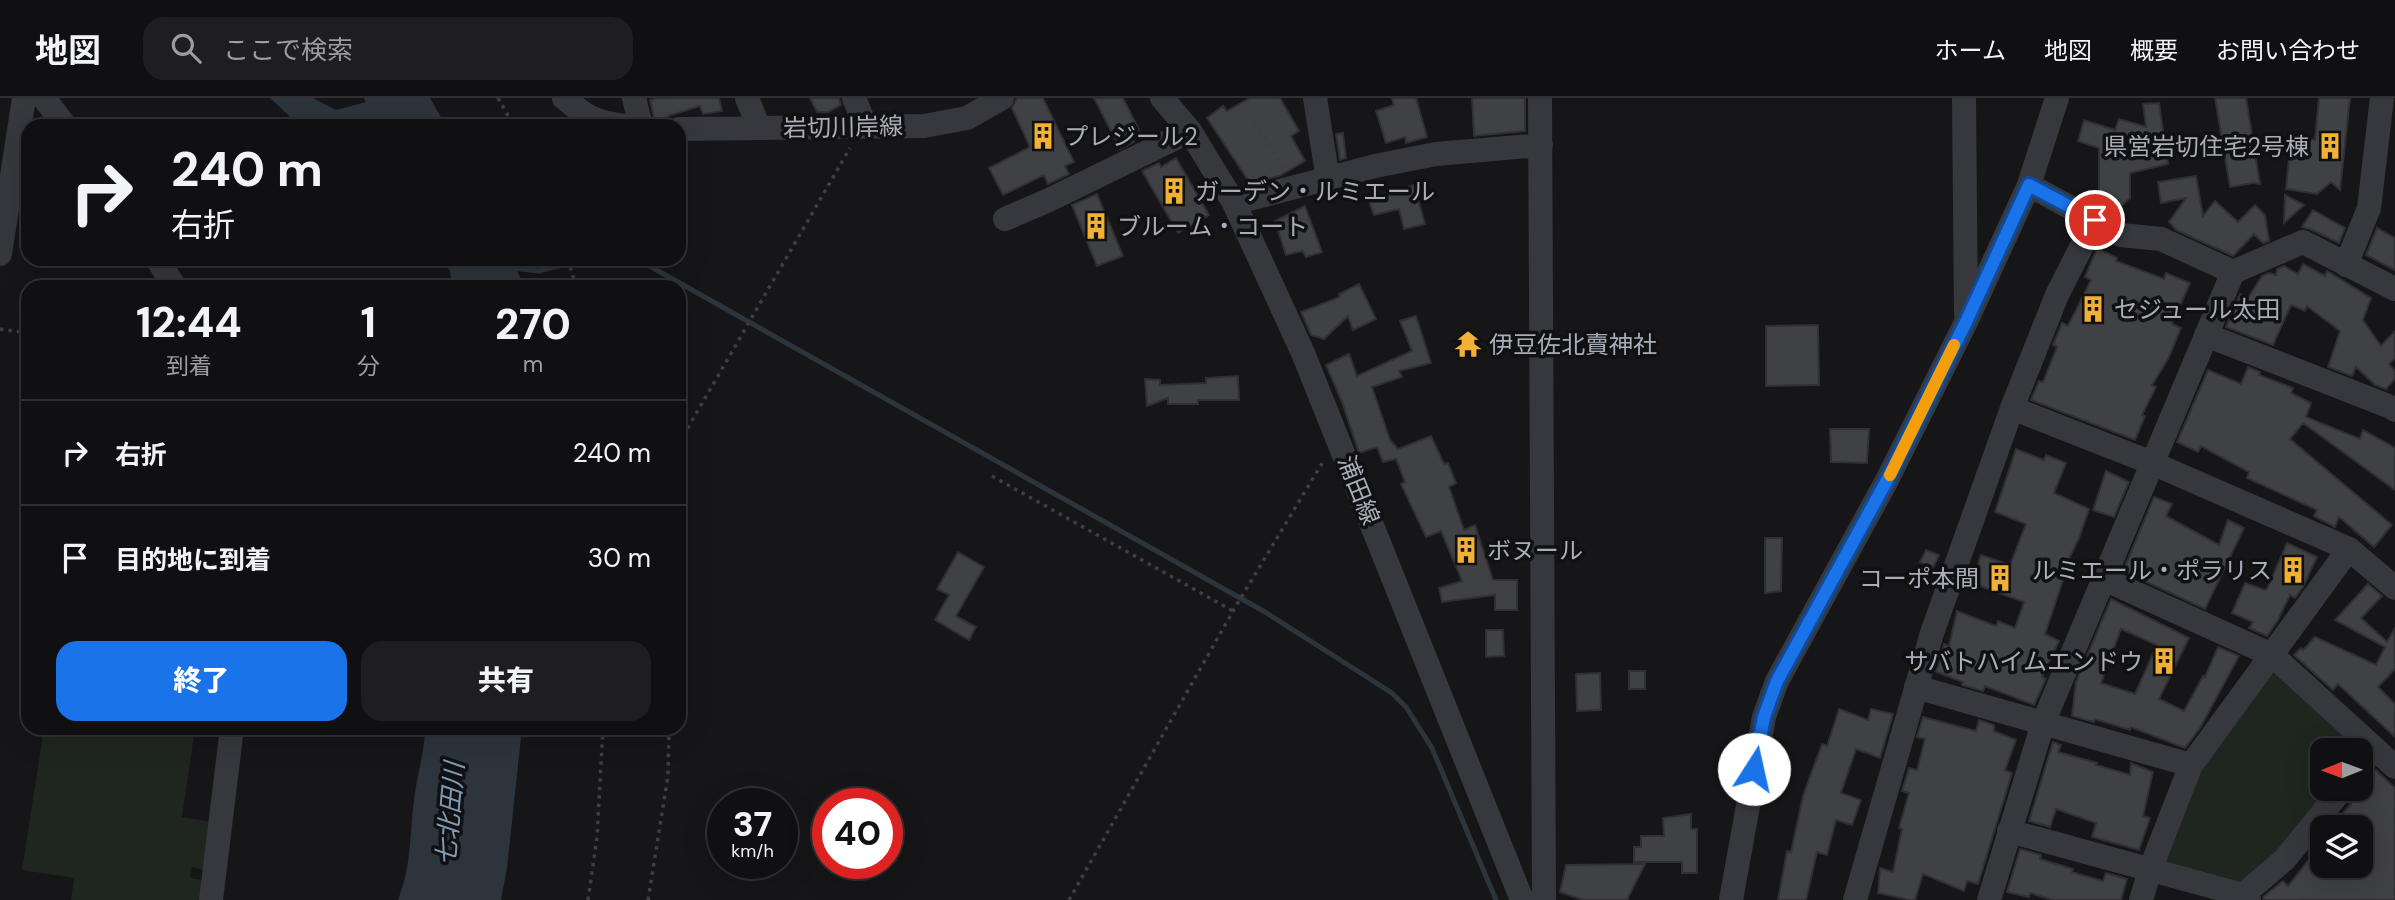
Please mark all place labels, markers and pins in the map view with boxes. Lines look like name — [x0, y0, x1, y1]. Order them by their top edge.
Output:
building icon: プレジール2 — [1028, 121, 1058, 151]
place label: プレジール2 — [1064, 121, 1198, 152]
place label: 県営岩切住宅2号棟 — [2103, 131, 2309, 162]
building icon: 県営岩切住宅2号棟 — [2315, 131, 2345, 161]
building icon: ガーデン・ルミエール — [1159, 176, 1189, 206]
place label: ガーデン・ルミエール — [1195, 176, 1435, 207]
pin — [2065, 190, 2125, 250]
building icon: ブルーム・コート — [1081, 211, 1111, 241]
place label: ブルーム・コート — [1117, 211, 1308, 242]
building icon: セジュール太田 — [2078, 294, 2108, 324]
place label: セジュール太田 — [2114, 294, 2280, 325]
temple icon: 伊豆佐北賣神社 — [1453, 329, 1483, 359]
place label: 伊豆佐北賣神社 — [1489, 329, 1657, 360]
building icon: ボヌール — [1451, 535, 1481, 565]
place label: ボヌール — [1487, 535, 1583, 566]
place label: ルミエール・ポラリス — [2032, 555, 2272, 586]
building icon: ルミエール・ポラリス — [2278, 555, 2308, 585]
place label: コーポ本間 — [1859, 563, 1979, 594]
building icon: コーポ本間 — [1985, 563, 2015, 593]
place label: サバトハイムエンドウ — [1904, 646, 2143, 677]
building icon: サバトハイムエンドウ — [2149, 646, 2179, 676]

